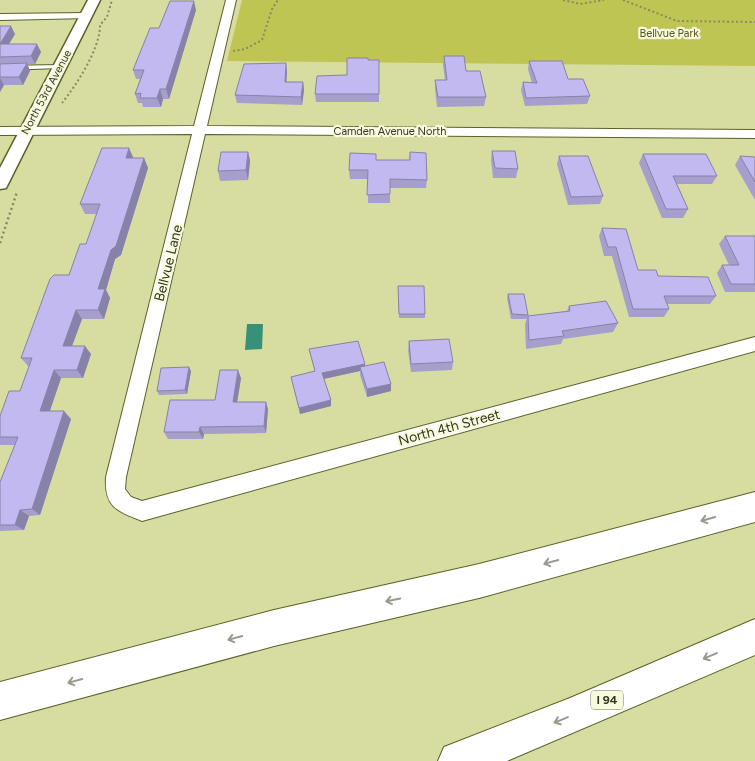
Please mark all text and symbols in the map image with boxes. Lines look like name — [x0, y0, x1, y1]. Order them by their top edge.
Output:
park label: Bellvue Park — [639, 27, 699, 40]
street label: North 53rd Avenue — [19, 48, 74, 137]
street label: Camden Avenue North — [333, 125, 447, 138]
street label: Bellvue Lane — [151, 223, 186, 303]
street label: North 4th Street — [396, 406, 502, 449]
one-way arrow — [700, 515, 716, 524]
one-way arrow — [544, 558, 560, 567]
one-way arrow — [386, 596, 402, 605]
one-way arrow — [228, 634, 244, 644]
one-way arrow — [703, 652, 718, 661]
one-way arrow — [67, 676, 83, 686]
road number: I 94 — [591, 690, 623, 710]
one-way arrow — [554, 716, 569, 725]

